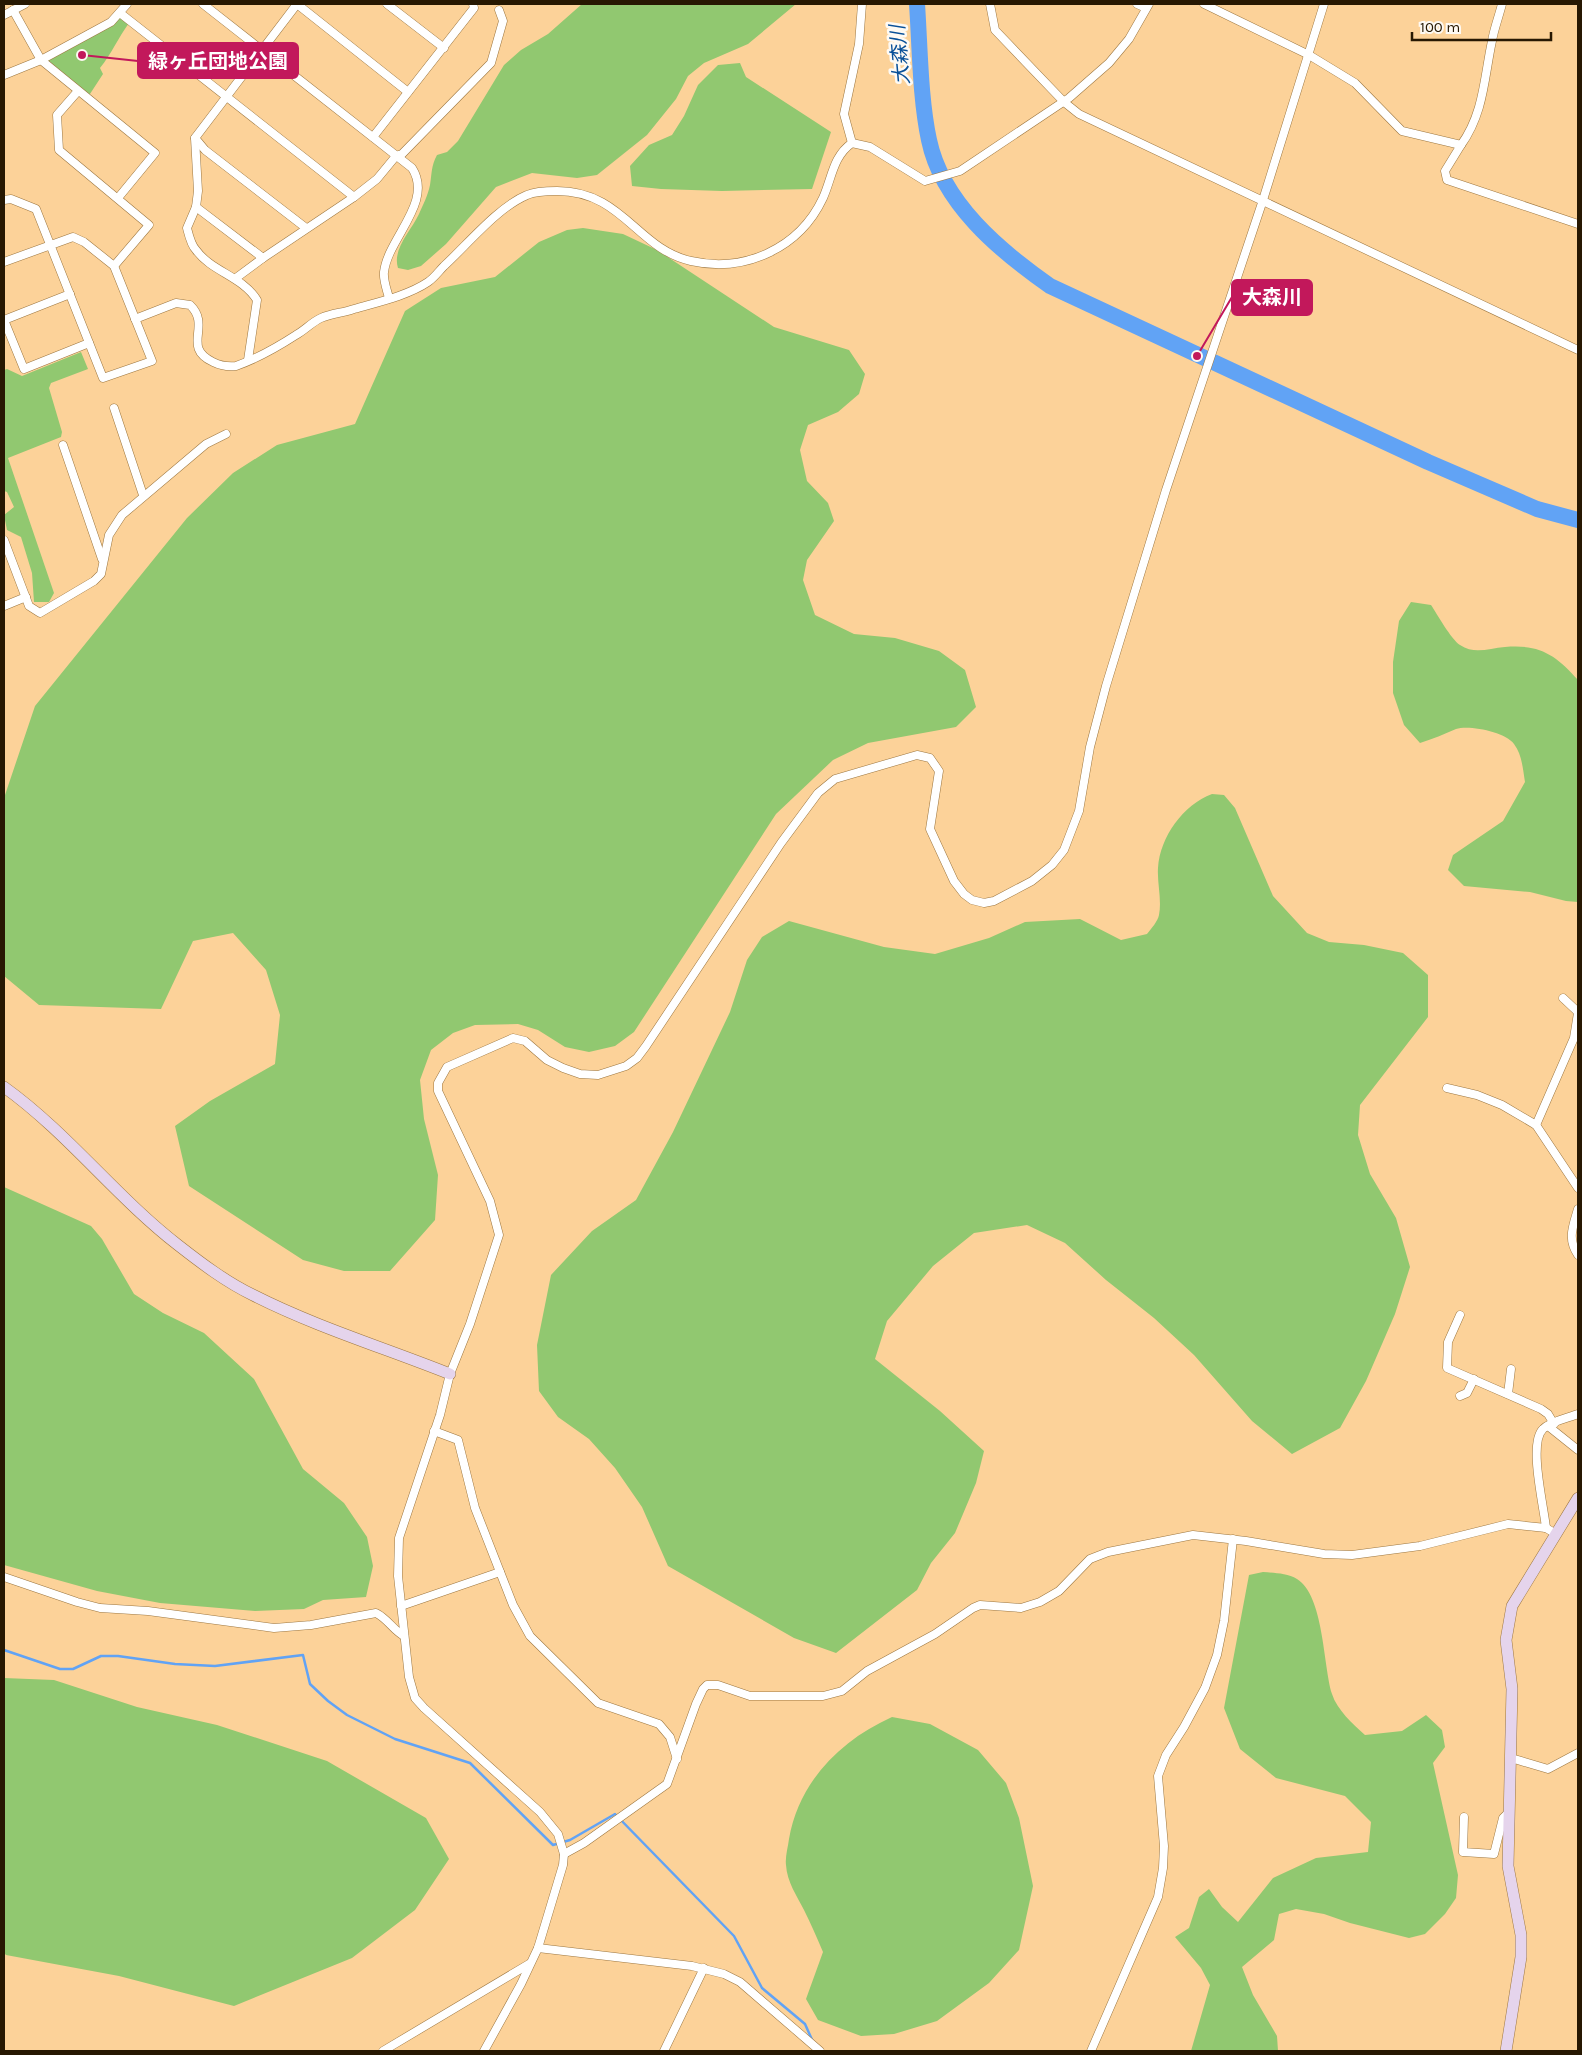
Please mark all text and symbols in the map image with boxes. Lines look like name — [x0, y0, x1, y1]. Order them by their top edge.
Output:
scale bar — [1412, 10, 1551, 42]
text: 100 m — [1420, 18, 1460, 36]
water label: 大森川 — [886, 22, 914, 86]
callout: 緑ヶ丘団地公園 — [138, 43, 298, 78]
text: 緑ヶ丘団地公園 — [148, 50, 288, 73]
callout: 大森川 — [1232, 280, 1312, 315]
text: 大森川 — [1242, 286, 1302, 309]

